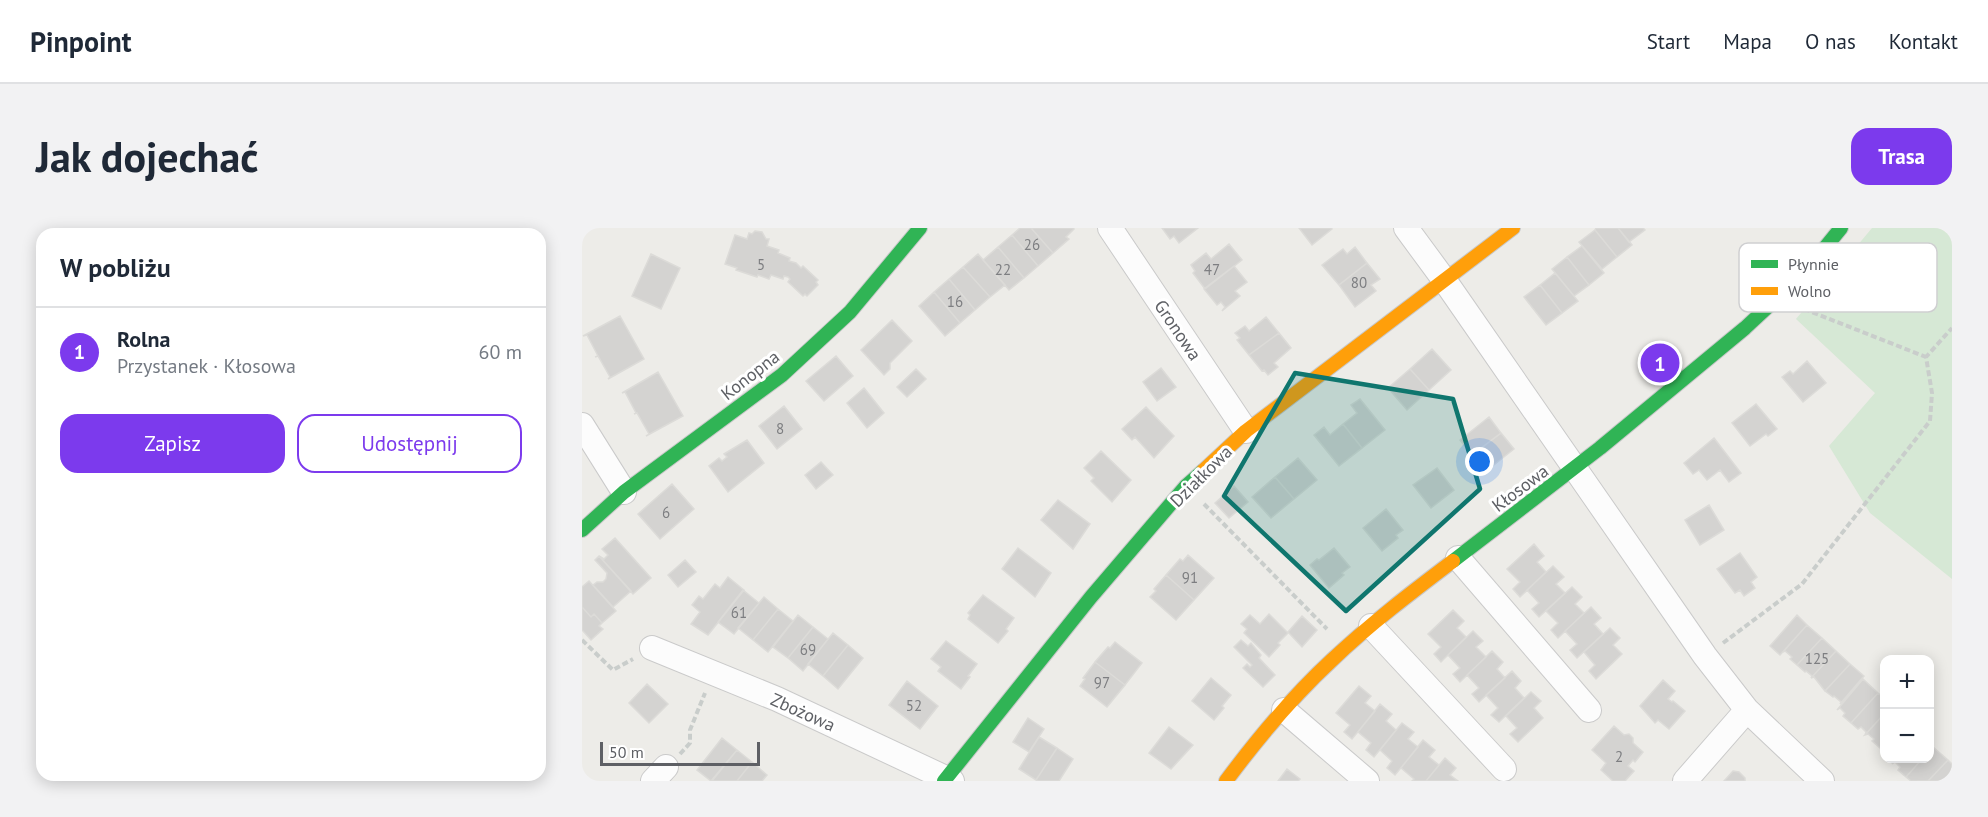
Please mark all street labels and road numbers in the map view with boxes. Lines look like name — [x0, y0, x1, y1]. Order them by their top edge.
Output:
street label: Gronowa — [1149, 295, 1207, 365]
street label: Konopna — [716, 345, 784, 405]
street label: Działkowa — [1165, 440, 1237, 512]
street label: Kłosowa — [1487, 459, 1553, 517]
street label: Zbożowa — [767, 688, 839, 736]

